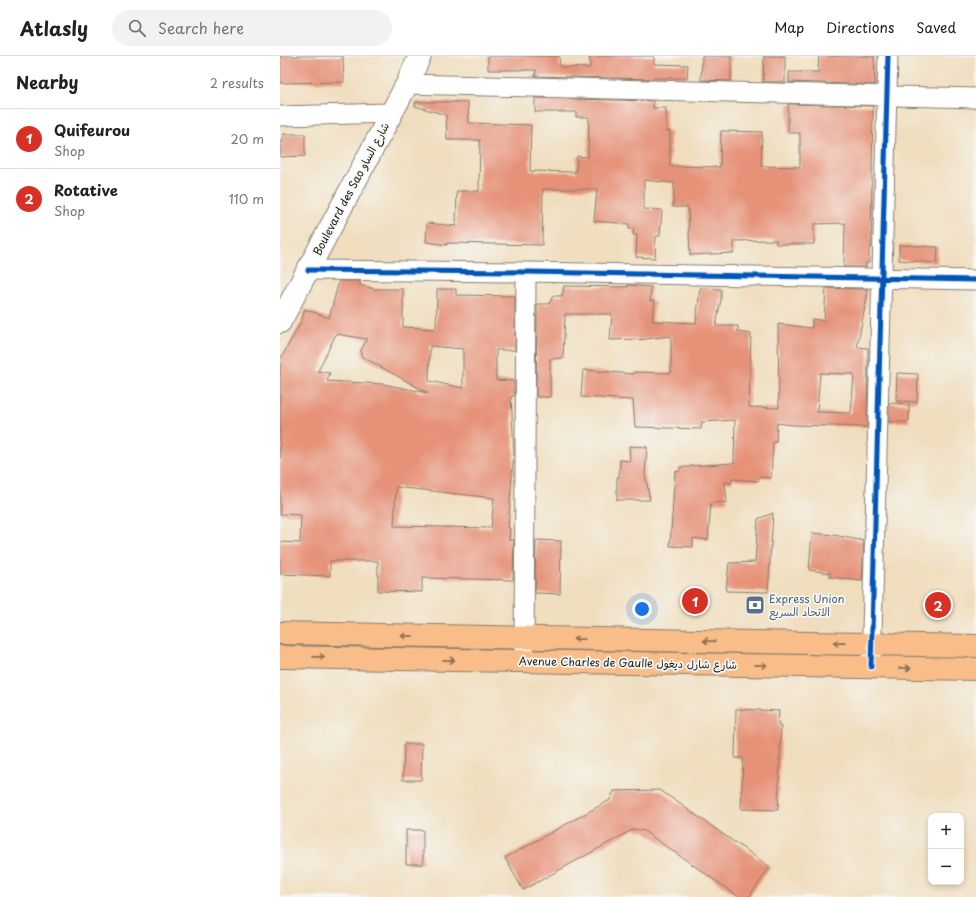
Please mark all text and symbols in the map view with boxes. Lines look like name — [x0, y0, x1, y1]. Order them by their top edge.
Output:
search box — [112, 10, 392, 46]
text: Atlasly — [20, 14, 88, 42]
text: Search here — [158, 16, 244, 39]
icon: search — [126, 17, 148, 39]
text: Map — [774, 17, 804, 38]
text: Directions — [826, 17, 894, 38]
text: Saved — [916, 17, 956, 38]
text: Nearby — [16, 69, 78, 95]
text: 2 results — [210, 73, 264, 92]
text: Quifeurou — [54, 118, 130, 141]
street label: Boulevard des Sao شارع الساو — [308, 119, 394, 259]
text: 1 — [26, 129, 32, 148]
text: 20 m — [230, 129, 264, 148]
text: Shop — [54, 141, 85, 160]
text: Rotative — [54, 178, 118, 201]
text: 2 — [24, 189, 34, 208]
text: 110 m — [229, 189, 264, 208]
text: Shop — [54, 201, 85, 220]
pin: 1 — [682, 586, 708, 616]
place label: Express Union الاتحاد السريع — [769, 590, 844, 621]
pin: 2 — [925, 590, 951, 620]
bank icon: Express Union الاتحاد السريع — [744, 594, 766, 616]
your location — [632, 599, 652, 619]
one-way arrow — [401, 632, 414, 639]
one-way arrow — [573, 635, 586, 643]
one-way arrow — [703, 637, 716, 645]
one-way arrow — [833, 639, 846, 646]
street label: Avenue Charles de Gaulle شارع شارل ديغول — [519, 652, 737, 674]
one-way arrow — [312, 653, 325, 661]
one-way arrow — [442, 656, 455, 663]
one-way arrow — [754, 661, 767, 669]
one-way arrow — [898, 664, 911, 672]
map controls — [928, 813, 964, 885]
button: + — [928, 813, 964, 849]
button: − — [928, 849, 964, 885]

